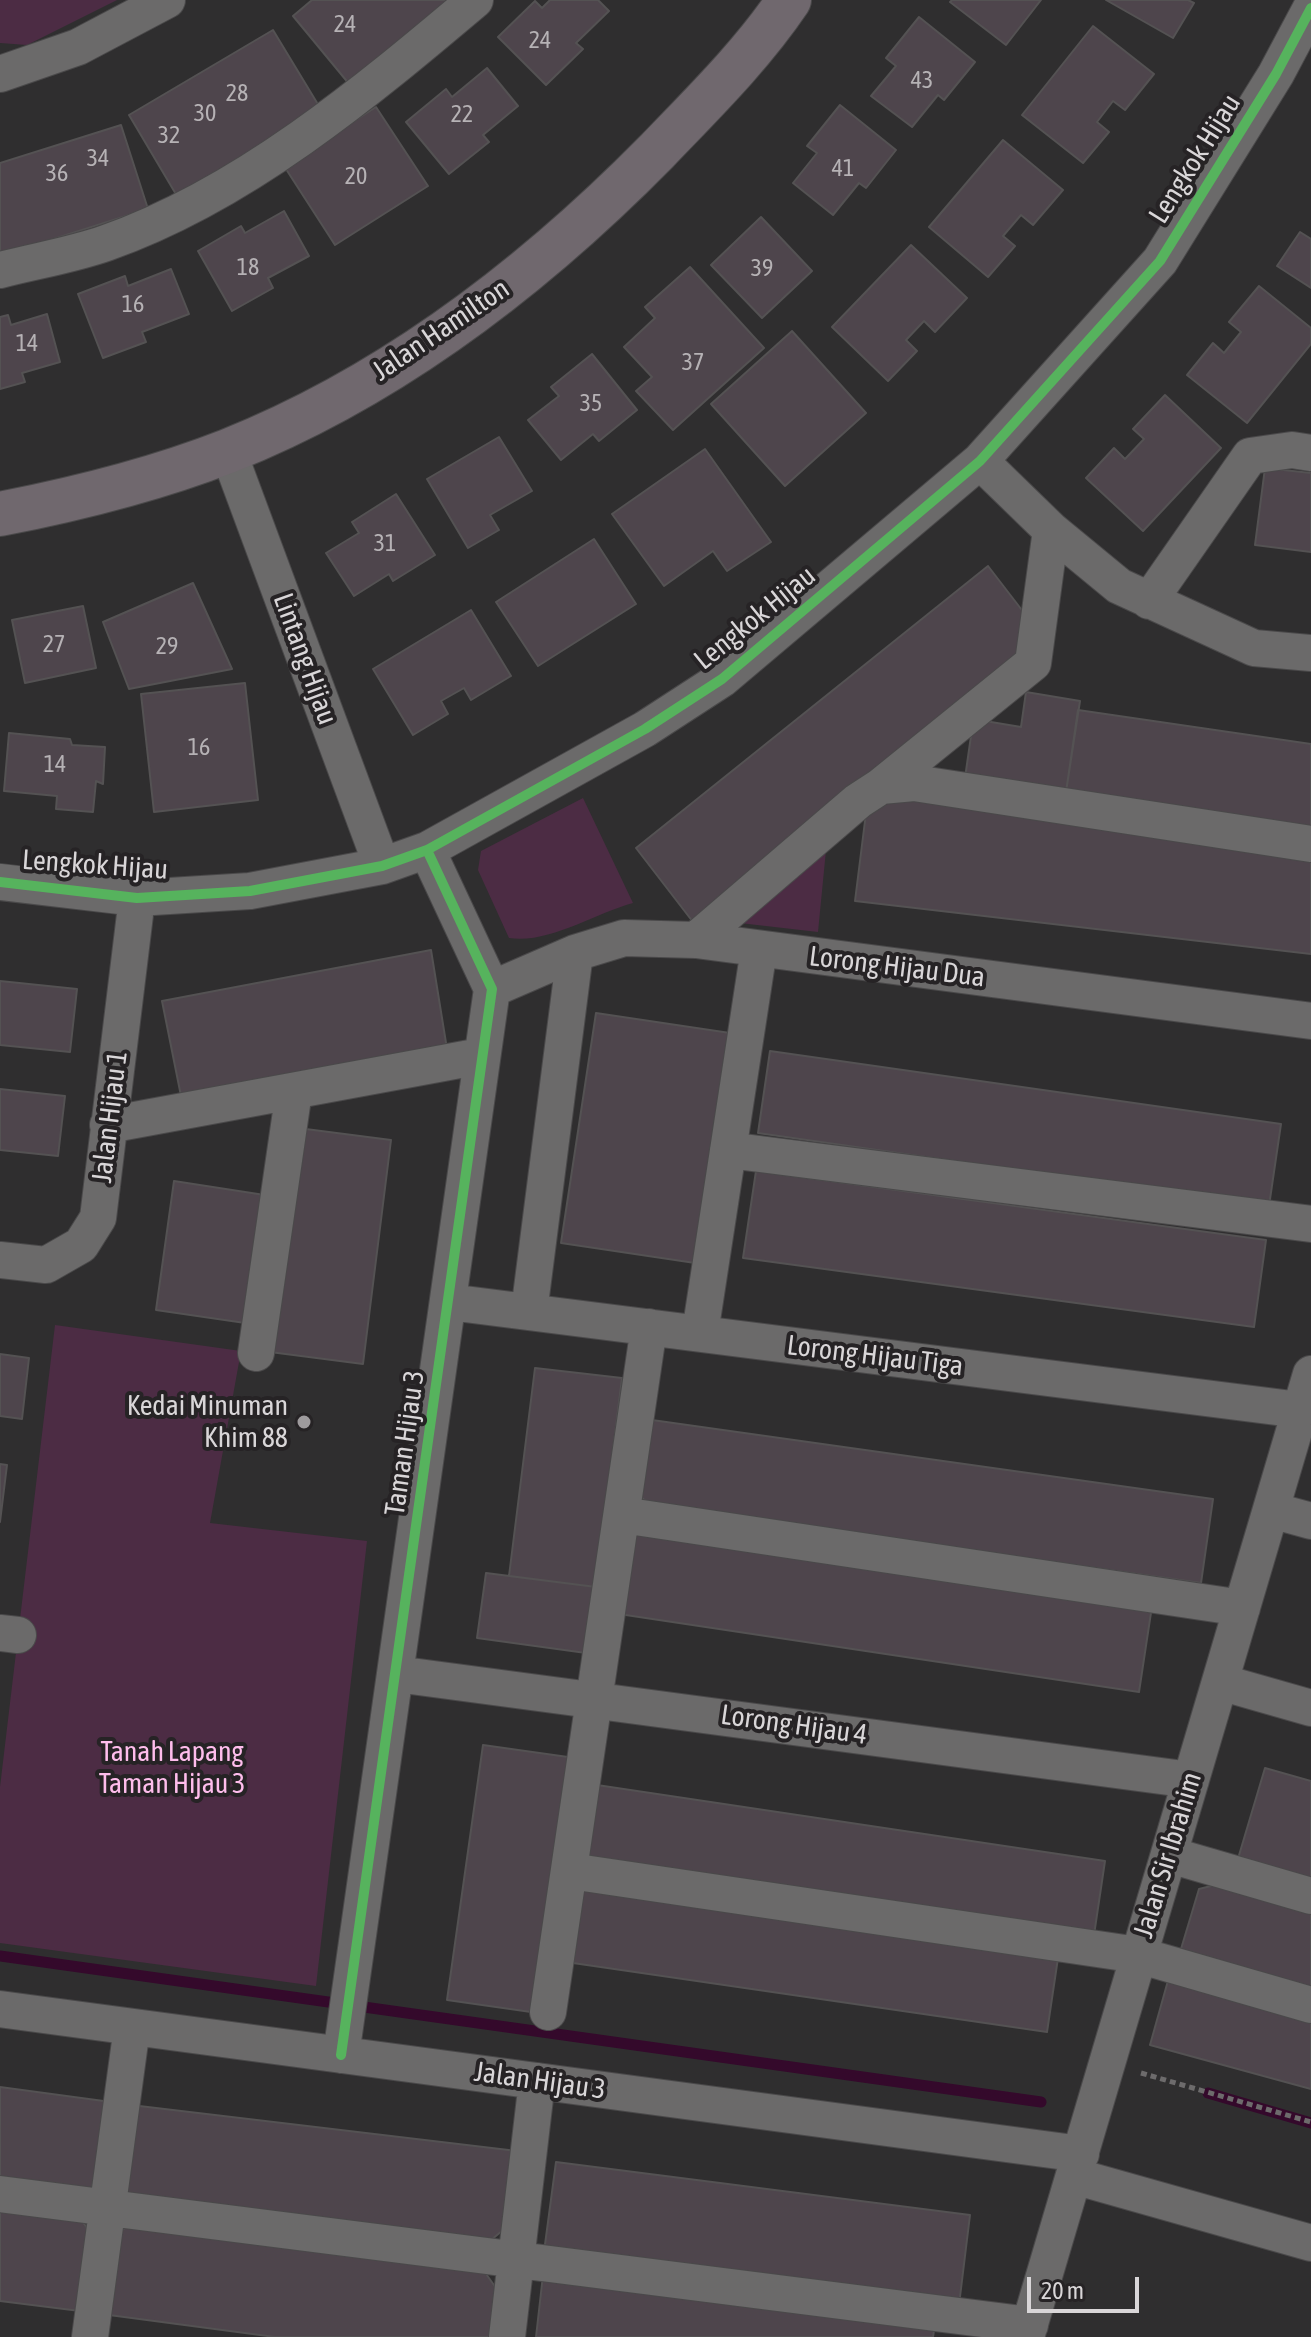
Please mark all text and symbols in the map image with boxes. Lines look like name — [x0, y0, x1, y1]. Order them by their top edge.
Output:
house number: 24 — [334, 10, 356, 38]
house number: 24 — [529, 26, 551, 54]
house number: 43 — [911, 66, 933, 94]
house number: 28 — [226, 79, 248, 107]
street label: Lengkok Hijau — [1142, 88, 1248, 230]
house number: 30 — [194, 99, 216, 127]
house number: 22 — [451, 100, 473, 128]
house number: 32 — [158, 121, 180, 149]
house number: 34 — [87, 144, 109, 172]
house number: 41 — [832, 154, 854, 182]
house number: 36 — [46, 159, 68, 187]
house number: 20 — [345, 162, 367, 190]
house number: 18 — [237, 253, 259, 281]
house number: 39 — [751, 254, 773, 282]
street label: Jalan Hamilton — [366, 272, 516, 388]
house number: 16 — [122, 290, 144, 318]
house number: 14 — [16, 329, 38, 357]
house number: 37 — [682, 348, 704, 376]
house number: 35 — [580, 389, 602, 417]
house number: 31 — [374, 529, 396, 557]
street label: Lengkok Hijau — [688, 559, 822, 677]
street label: Lintang Hijau — [266, 589, 344, 729]
house number: 27 — [43, 630, 65, 658]
house number: 29 — [156, 632, 178, 660]
house number: 16 — [188, 733, 210, 761]
house number: 14 — [44, 750, 66, 778]
street label: Lengkok Hijau — [21, 843, 169, 887]
street label: Lorong Hijau Dua — [807, 940, 987, 994]
street label: Jalan Hijau 1 — [85, 1049, 135, 1185]
street label: Lorong Hijau Tiga — [785, 1329, 965, 1383]
street label: Taman Hijau 3 — [378, 1368, 432, 1518]
place label: Kedai Minuman Khim 88 — [127, 1389, 288, 1455]
marker: Kedai Minuman Khim 88 — [295, 1413, 313, 1431]
street label: Lorong Hijau 4 — [719, 1698, 869, 1752]
park label: Tanah Lapang Taman Hijau 3 — [99, 1735, 245, 1801]
street label: Jalan Sir Ibrahim — [1127, 1768, 1209, 1942]
street label: Jalan Hijau 3 — [472, 2055, 608, 2107]
scale bar — [1031, 2261, 1143, 2311]
text: 20 m — [1041, 2277, 1084, 2304]

